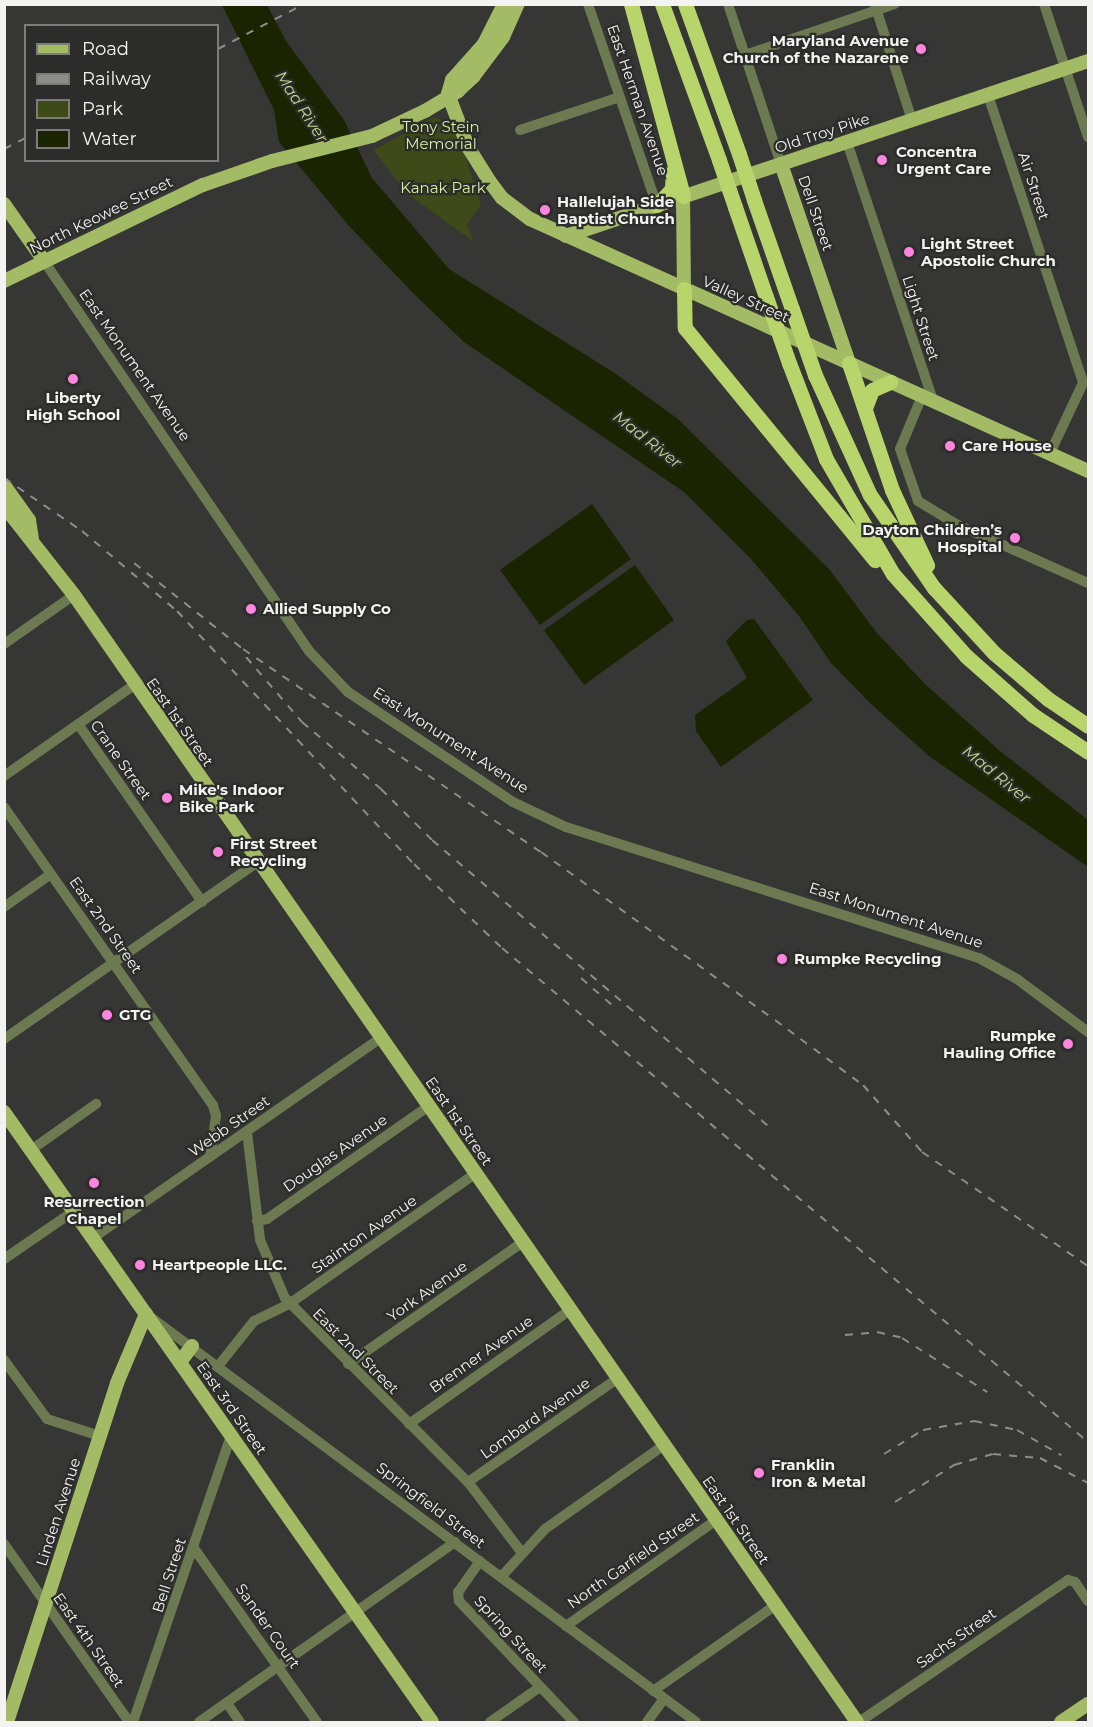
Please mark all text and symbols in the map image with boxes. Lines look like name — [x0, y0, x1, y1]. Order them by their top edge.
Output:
street label: East Herman Avenue — [604, 22, 672, 178]
legend — [24, 24, 219, 162]
place label: Maryland Avenue Church of the Nazarene — [723, 31, 909, 66]
text: Road — [82, 38, 129, 60]
marker: Maryland Avenue Church of the Nazarene — [914, 42, 928, 56]
text: Railway — [82, 68, 151, 90]
water label: Mad River — [271, 68, 331, 146]
text: Park — [82, 98, 123, 120]
street label: Old Troy Pike — [772, 109, 872, 157]
park label: Tony Stein Memorial — [402, 117, 480, 152]
text: Water — [82, 128, 137, 150]
place label: Concentra Urgent Care — [896, 142, 991, 177]
street label: Air Street — [1015, 150, 1053, 222]
marker: Concentra Urgent Care — [873, 151, 891, 169]
street label: North Keowee Street — [27, 173, 175, 257]
street label: Dell Street — [795, 173, 837, 253]
park label: Kanak Park — [400, 179, 486, 197]
place label: Hallelujah Side Baptist Church — [557, 192, 675, 227]
marker: Hallelujah Side Baptist Church — [538, 203, 552, 217]
place label: Light Street Apostolic Church — [921, 234, 1056, 269]
marker: Light Street Apostolic Church — [902, 245, 916, 259]
street label: Valley Street — [700, 272, 792, 326]
street label: Light Street — [899, 273, 943, 363]
street label: East Monument Avenue — [75, 285, 195, 445]
marker: Liberty High School — [66, 372, 80, 386]
place label: Liberty High School — [26, 388, 120, 423]
water label: Mad River — [609, 407, 685, 473]
place label: Care House — [962, 437, 1052, 455]
marker: Care House — [943, 439, 957, 453]
place label: Dayton Children’s Hospital — [862, 520, 1002, 555]
marker: Dayton Children’s Hospital — [1006, 529, 1024, 547]
place label: Allied Supply Co — [263, 600, 391, 618]
marker: Allied Supply Co — [244, 602, 258, 616]
street label: East 1st Street — [143, 674, 217, 770]
street label: East Monument Avenue — [370, 683, 532, 797]
street label: Crane Street — [87, 717, 155, 803]
water label: Mad River — [958, 742, 1034, 808]
place label: Mike's Indoor Bike Park — [179, 780, 284, 815]
marker: Mike's Indoor Bike Park — [160, 791, 174, 805]
place label: First Street Recycling — [230, 834, 317, 869]
marker: First Street Recycling — [211, 845, 225, 859]
street label: East 2nd Street — [66, 873, 146, 977]
street label: East Monument Avenue — [807, 878, 985, 952]
place label: Rumpke Recycling — [794, 950, 941, 968]
marker: Rumpke Recycling — [775, 952, 789, 966]
place label: GTG — [119, 1006, 151, 1024]
marker: GTG — [100, 1008, 114, 1022]
place label: Rumpke Hauling Office — [943, 1026, 1056, 1061]
marker: Rumpke Hauling Office — [1061, 1037, 1075, 1051]
street label: East 1st Street — [422, 1073, 496, 1169]
street label: Webb Street — [185, 1092, 273, 1160]
street label: Douglas Avenue — [280, 1110, 390, 1196]
marker: Resurrection Chapel — [87, 1176, 101, 1190]
street label: Stainton Avenue — [308, 1191, 420, 1277]
place label: Resurrection Chapel — [43, 1192, 145, 1227]
place label: Heartpeople LLC. — [152, 1256, 287, 1274]
street label: York Avenue — [384, 1257, 470, 1325]
marker: Heartpeople LLC. — [133, 1258, 147, 1272]
street label: East 2nd Street — [309, 1304, 403, 1398]
street label: Brenner Avenue — [426, 1312, 536, 1396]
street label: East 3rd Street — [193, 1358, 271, 1458]
street label: Lombard Avenue — [477, 1373, 593, 1463]
place label: Franklin Iron & Metal — [771, 1455, 866, 1490]
street label: Linden Avenue — [32, 1456, 84, 1568]
street label: Springfield Street — [373, 1458, 489, 1552]
marker: Franklin Iron & Metal — [752, 1466, 766, 1480]
street label: East 1st Street — [699, 1472, 773, 1568]
street label: North Garfield Street — [564, 1508, 702, 1612]
street label: Bell Street — [148, 1535, 190, 1615]
street label: Sander Court — [232, 1580, 304, 1672]
street label: East 4th Street — [50, 1589, 128, 1691]
street label: Spring Street — [471, 1592, 551, 1676]
street label: Sachs Street — [913, 1604, 999, 1672]

